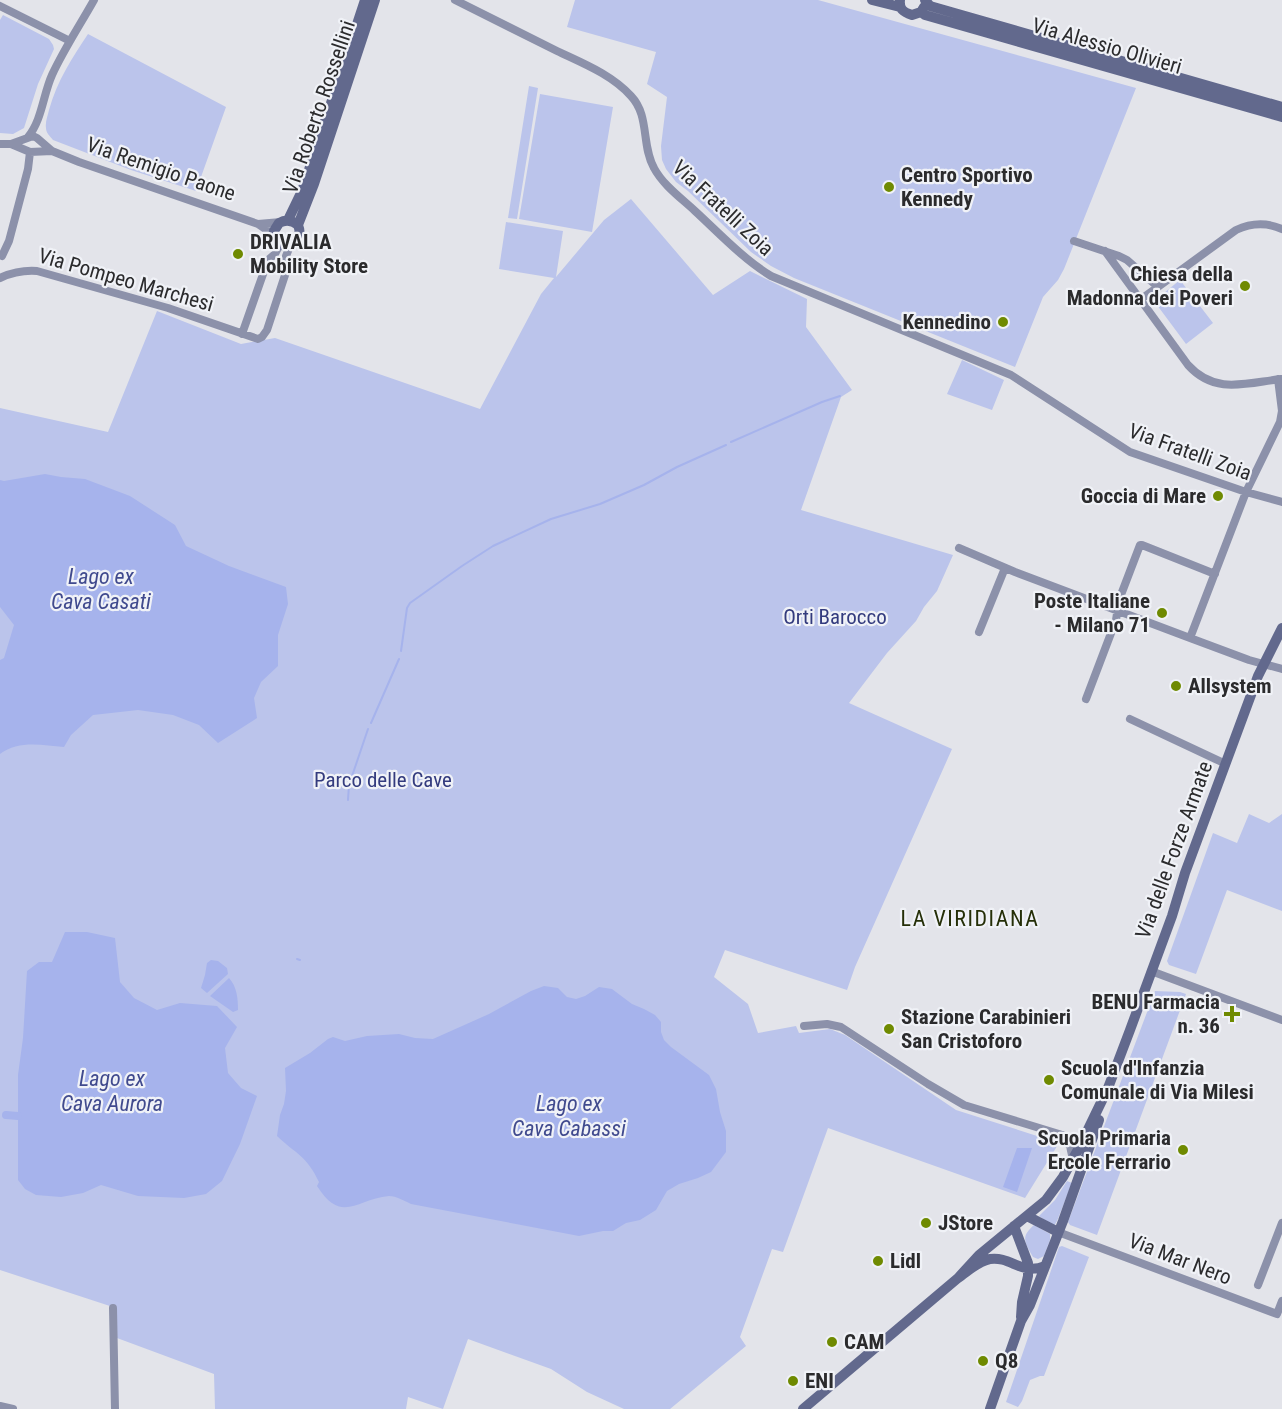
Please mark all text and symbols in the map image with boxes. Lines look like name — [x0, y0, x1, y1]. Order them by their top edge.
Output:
street label: Via Alessio Olivieri — [1029, 13, 1185, 79]
street label: Via Roberto Rossellini — [278, 17, 360, 197]
street label: Via Remigio Paone — [83, 132, 239, 206]
street label: Via Fratelli Zoia — [668, 155, 778, 261]
place label: Centro Sportivo Kennedy — [901, 163, 1033, 211]
marker: Centro Sportivo Kennedy — [882, 180, 896, 194]
place label: DRIVALIA Mobility Store — [250, 230, 368, 278]
street label: Via Pompeo Marchesi — [36, 244, 216, 316]
marker: DRIVALIA Mobility Store — [231, 247, 245, 261]
place label: Chiesa della Madonna dei Poveri — [1067, 262, 1233, 310]
marker: Chiesa della Madonna dei Poveri — [1238, 279, 1252, 293]
place label: Kennedino — [902, 310, 991, 334]
marker: Kennedino — [996, 315, 1010, 329]
street label: Via Fratelli Zoia — [1125, 419, 1255, 485]
place label: Goccia di Mare — [1081, 484, 1206, 508]
marker: Goccia di Mare — [1211, 489, 1225, 503]
water label: Lago ex Cava Casati — [51, 564, 151, 614]
place label: Poste Italiane - Milano 71 — [1034, 589, 1150, 637]
park label: Orti Barocco — [783, 605, 887, 629]
marker: Poste Italiane - Milano 71 — [1155, 606, 1169, 620]
place label: Allsystem — [1188, 674, 1272, 698]
marker: Allsystem — [1169, 679, 1183, 693]
street label: Via delle Forze Armate — [1131, 758, 1217, 942]
park label: Parco delle Cave — [314, 768, 452, 792]
district label: LA VIRIDIANA — [901, 906, 1039, 931]
place label: BENU Farmacia n. 36 — [1091, 990, 1220, 1038]
place label: Stazione Carabinieri San Cristoforo — [901, 1005, 1071, 1053]
marker: BENU Farmacia n. 36 — [1225, 1007, 1239, 1021]
marker: Stazione Carabinieri San Cristoforo — [882, 1022, 896, 1036]
place label: Scuola d'Infanzia Comunale di Via Milesi — [1061, 1056, 1254, 1104]
water label: Lago ex Cava Aurora — [61, 1066, 163, 1116]
marker: Scuola d'Infanzia Comunale di Via Milesi — [1042, 1073, 1056, 1087]
water label: Lago ex Cava Cabassi — [512, 1091, 626, 1141]
place label: Scuola Primaria Ercole Ferrario — [1037, 1126, 1171, 1174]
marker: Scuola Primaria Ercole Ferrario — [1176, 1143, 1190, 1157]
place label: JStore — [938, 1211, 993, 1235]
marker: JStore — [919, 1216, 933, 1230]
street label: Via Mar Nero — [1125, 1228, 1235, 1290]
place label: Lidl — [890, 1249, 921, 1273]
marker: Lidl — [871, 1254, 885, 1268]
place label: CAM — [844, 1330, 884, 1354]
marker: CAM — [825, 1335, 839, 1349]
place label: Q8 — [995, 1349, 1018, 1373]
marker: Q8 — [976, 1354, 990, 1368]
place label: ENI — [805, 1369, 834, 1393]
marker: ENI — [786, 1374, 800, 1388]

